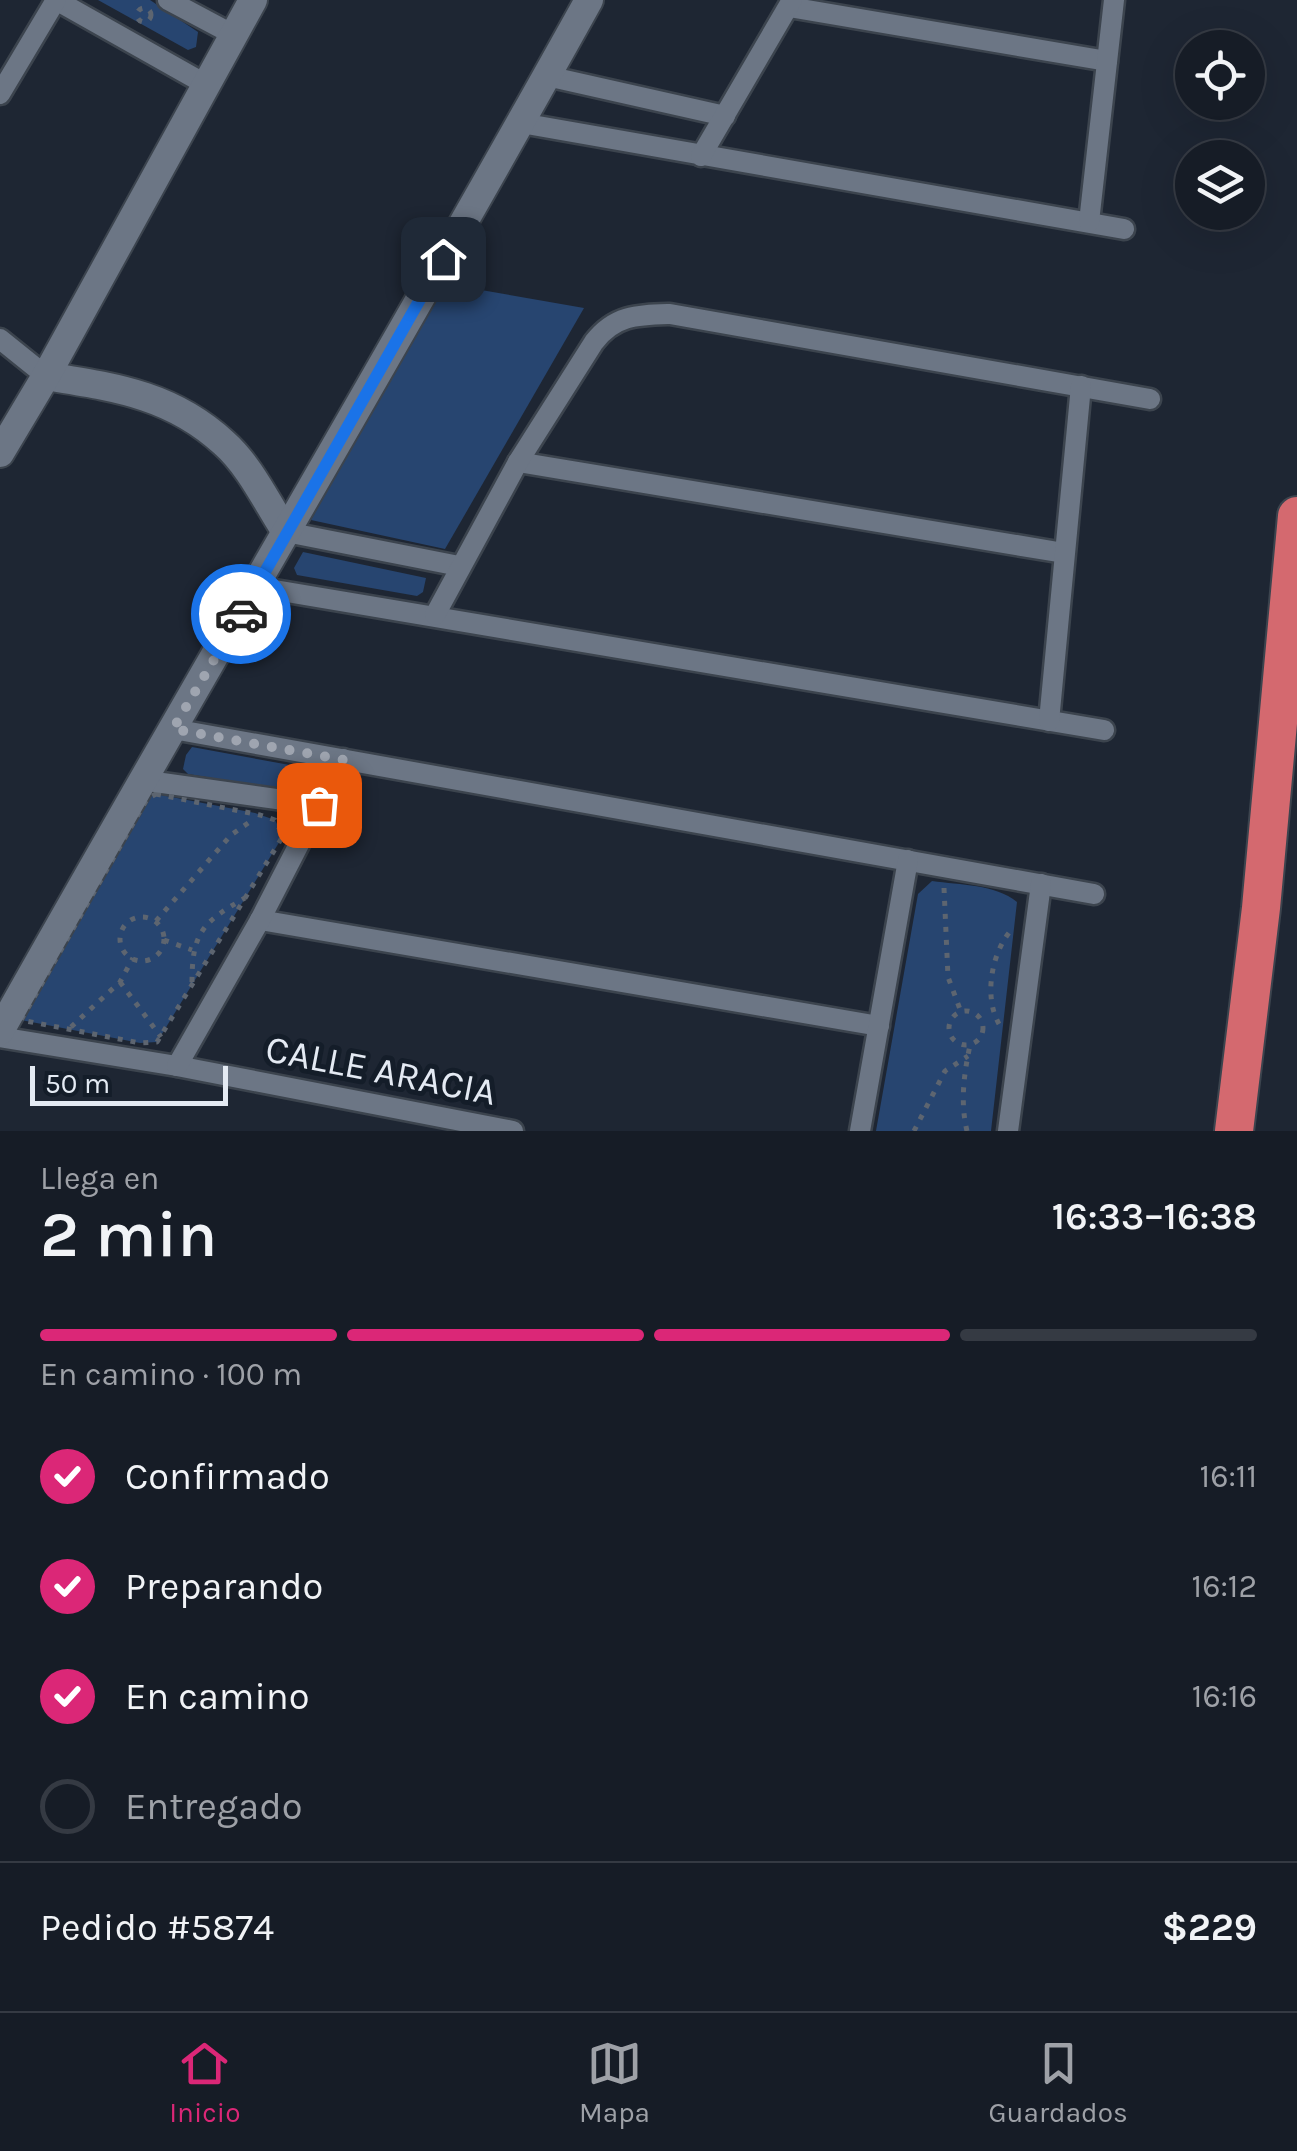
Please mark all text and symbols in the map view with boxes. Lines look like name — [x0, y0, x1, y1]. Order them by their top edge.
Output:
map controls — [1175, 30, 1265, 230]
button: locate — [1175, 30, 1265, 120]
button: layers — [1175, 140, 1265, 230]
pin — [401, 217, 486, 302]
icon: home — [416, 232, 471, 287]
courier — [191, 564, 291, 664]
icon: car — [214, 587, 269, 642]
pin — [277, 763, 362, 848]
icon: bag — [292, 778, 347, 833]
street label: CALLE ARACIA — [262, 1026, 500, 1115]
scale bar — [30, 1061, 228, 1106]
text: 50 m — [45, 1067, 110, 1100]
text: Llega en — [40, 1160, 159, 1197]
text: 16:33–16:38 — [1052, 1194, 1257, 1239]
text: 2 min — [40, 1196, 217, 1272]
text: En camino · 100 m — [40, 1356, 302, 1393]
icon: check — [40, 1449, 95, 1504]
text: Confirmado — [125, 1454, 330, 1499]
text: 16:11 — [1200, 1458, 1257, 1495]
icon: check — [40, 1559, 95, 1614]
text: Preparando — [125, 1564, 323, 1609]
text: 16:12 — [1192, 1568, 1257, 1605]
icon: check — [40, 1669, 95, 1724]
text: En camino — [125, 1674, 309, 1719]
text: 16:16 — [1192, 1678, 1257, 1715]
text: Entregado — [125, 1784, 302, 1829]
text: Pedido #5874 — [40, 1905, 274, 1950]
text: $229 — [1162, 1905, 1257, 1950]
tab: Inicio — [169, 2036, 240, 2129]
tab: Mapa — [579, 2036, 650, 2129]
tab: Guardados — [989, 2036, 1128, 2129]

